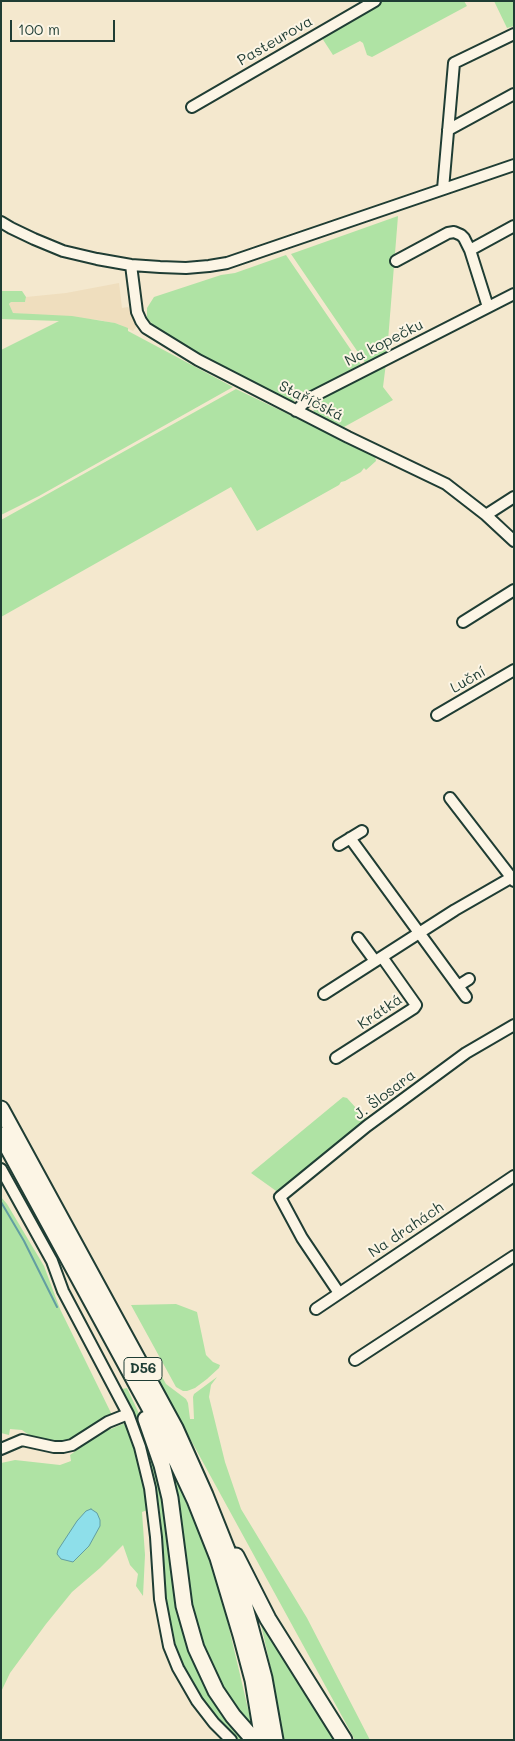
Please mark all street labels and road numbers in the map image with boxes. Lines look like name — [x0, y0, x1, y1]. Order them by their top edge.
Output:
street label: Pasteurova — [234, 12, 316, 70]
street label: Na kopečku — [342, 316, 426, 370]
street label: Staříčská — [276, 377, 346, 425]
street label: Luční — [447, 663, 489, 697]
street label: Krátká — [354, 991, 406, 1033]
street label: J. Šlosara — [351, 1066, 419, 1124]
street label: Na drahách — [365, 1198, 447, 1262]
road number: D56 — [124, 1358, 162, 1380]

